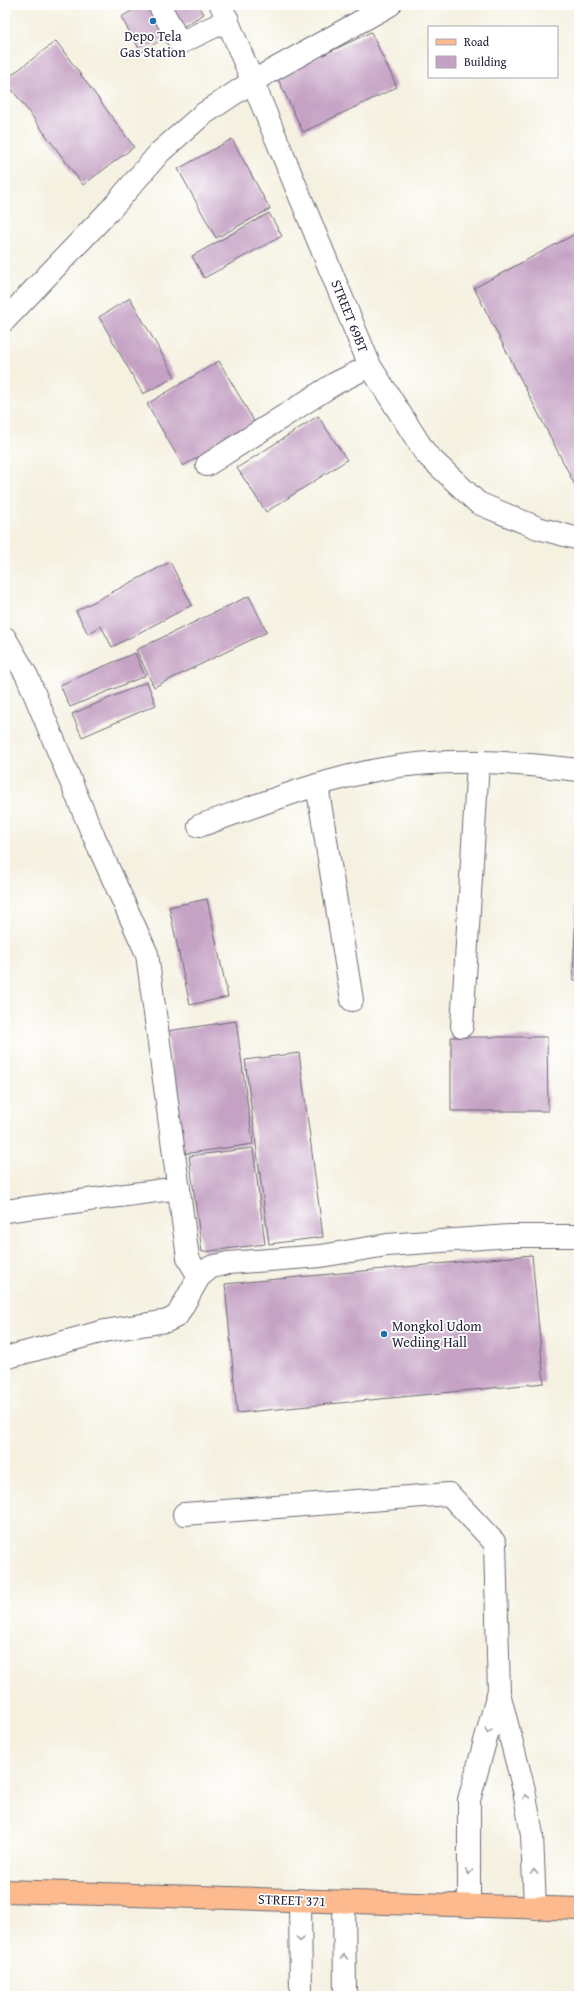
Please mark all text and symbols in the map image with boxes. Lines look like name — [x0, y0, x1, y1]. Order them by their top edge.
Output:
marker: Depo Tela Gas Station — [148, 16, 158, 26]
place label: Depo Tela Gas Station — [120, 26, 186, 62]
legend — [428, 26, 558, 78]
text: Road — [464, 33, 490, 50]
text: Building — [464, 53, 507, 70]
street label: STREET 69BT — [326, 277, 374, 356]
place label: Mongkol Udom Wediing Hall — [392, 1316, 482, 1352]
marker: Mongkol Udom Wediing Hall — [379, 1329, 389, 1339]
one-way arrow — [485, 1728, 493, 1734]
one-way arrow — [522, 1794, 530, 1800]
one-way arrow — [465, 1869, 474, 1875]
one-way arrow — [529, 1869, 538, 1875]
street label: STREET 371 — [258, 1889, 326, 1911]
one-way arrow — [296, 1936, 304, 1942]
one-way arrow — [340, 1954, 348, 1960]

